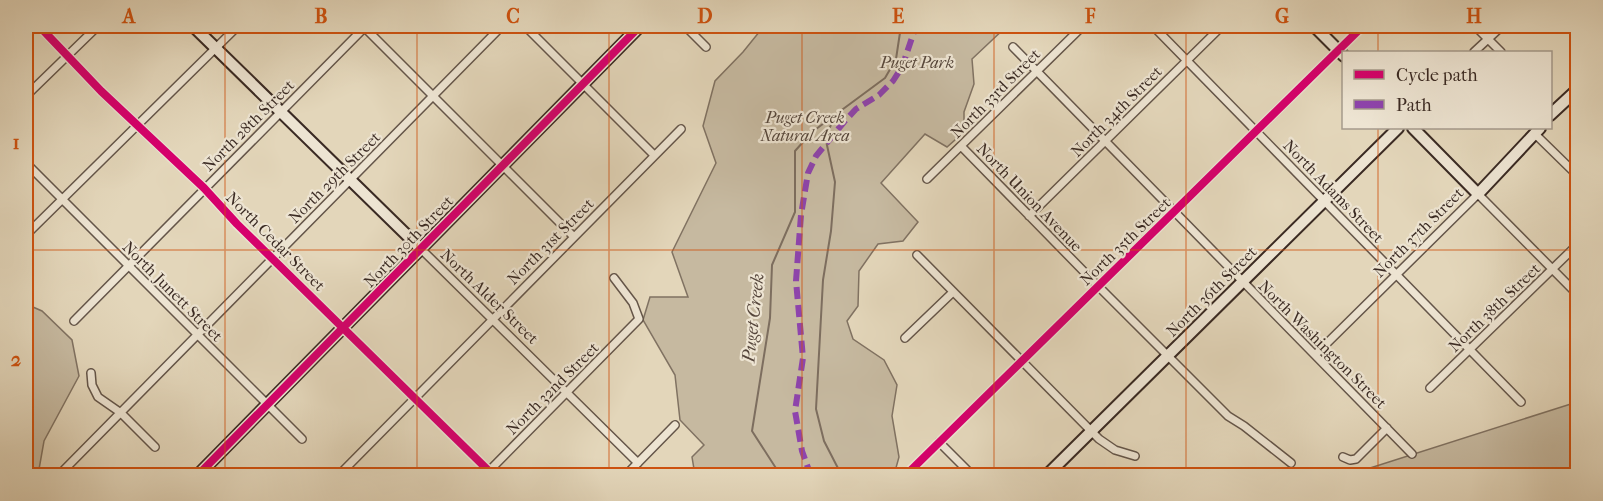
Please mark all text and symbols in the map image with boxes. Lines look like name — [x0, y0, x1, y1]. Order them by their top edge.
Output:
text: A — [121, 5, 137, 28]
text: B — [314, 5, 328, 28]
text: C — [506, 5, 520, 28]
text: D — [697, 5, 713, 28]
text: E — [892, 5, 904, 28]
text: F — [1084, 5, 1096, 28]
text: G — [1275, 5, 1289, 28]
text: H — [1466, 5, 1482, 28]
street label: North 33rd Street — [947, 44, 1044, 142]
legend — [1342, 51, 1552, 129]
park label: Puget Park — [879, 53, 954, 72]
street label: North 34th Street — [1067, 62, 1166, 161]
text: Cycle path — [1396, 65, 1477, 86]
street label: North 28th Street — [199, 75, 298, 175]
text: Path — [1396, 95, 1432, 116]
park label: Puget Creek Natural Area — [759, 108, 850, 145]
street label: North 29th Street — [285, 127, 384, 227]
text: 1 — [12, 131, 20, 154]
street label: North Adams Street — [1279, 136, 1388, 247]
street label: North Union Avenue — [973, 139, 1086, 256]
street label: North 37th Street — [1369, 183, 1468, 281]
street label: North Cedar Street — [222, 188, 329, 295]
street label: North 30th Street — [360, 191, 457, 291]
street label: North 35th Street — [1076, 193, 1175, 289]
street label: North 31st Street — [503, 194, 598, 289]
street label: North Junett Street — [119, 237, 227, 346]
street label: North 36th Street — [1162, 242, 1261, 341]
street label: North Alder Street — [437, 245, 543, 348]
street label: North 38th Street — [1445, 259, 1544, 356]
water label: Puget Creek — [738, 273, 769, 365]
street label: North Washington Street — [1255, 276, 1391, 412]
street label: North 32nd Street — [502, 338, 603, 439]
text: 2 — [11, 348, 21, 371]

